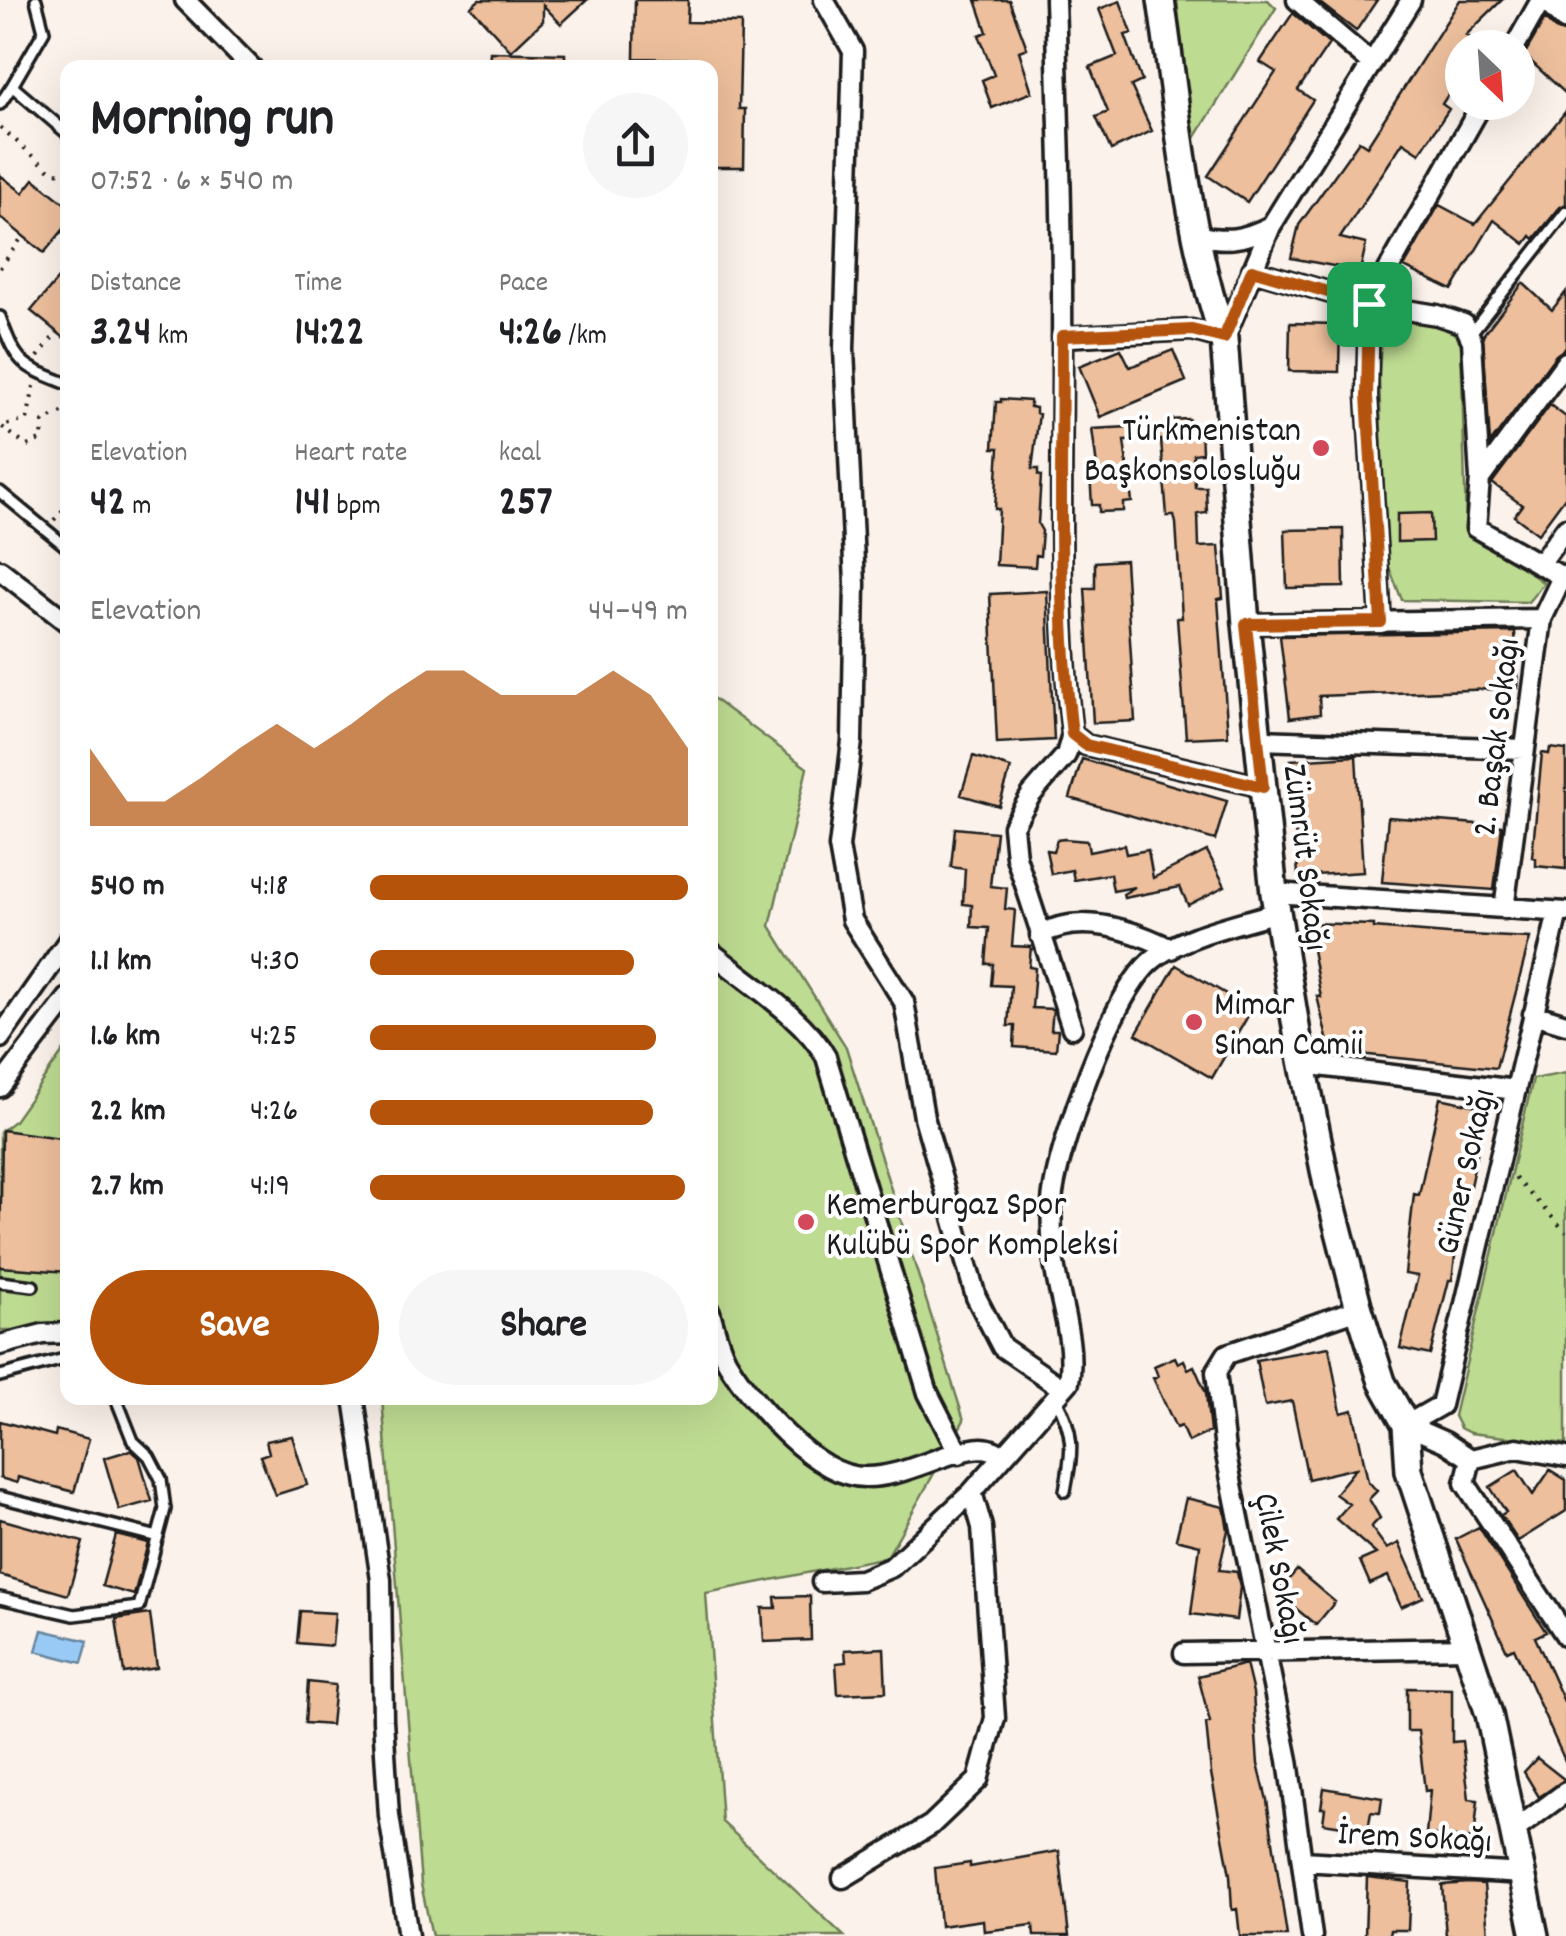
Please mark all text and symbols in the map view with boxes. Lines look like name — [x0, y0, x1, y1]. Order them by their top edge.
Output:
north arrow — [1445, 30, 1535, 120]
map controls — [1445, 30, 1535, 120]
text: Morning run — [90, 83, 334, 162]
button: share — [583, 93, 688, 198]
text: 07:52 · 6 × 540 m — [90, 160, 293, 206]
pin — [1327, 262, 1412, 347]
text: Distance — [90, 265, 181, 305]
text: Time — [294, 265, 342, 305]
text: Pace — [499, 265, 548, 305]
icon: arrive — [1342, 277, 1397, 332]
text: 3.24 — [90, 305, 151, 365]
text: 14:22 — [294, 305, 365, 365]
text: 4:26 — [499, 305, 562, 365]
text: km — [151, 318, 189, 358]
text: /km — [562, 318, 607, 358]
place label: Türkmenistan Başkonsolosluğu — [1084, 408, 1301, 498]
text: Elevation — [90, 435, 187, 475]
text: Heart rate — [294, 435, 407, 475]
text: kcal — [499, 435, 541, 475]
marker: Türkmenistan Başkonsolosluğu — [1310, 437, 1332, 459]
text: 42 — [90, 475, 126, 535]
text: 141 — [294, 475, 330, 535]
text: 257 — [499, 475, 553, 535]
text: m — [126, 488, 151, 528]
text: bpm — [330, 488, 381, 528]
text: Elevation — [90, 590, 201, 636]
text: 44–49 m — [588, 590, 688, 636]
street label: 2. Başak Sokağı — [1462, 636, 1536, 840]
street label: Zümrüt Sokağı — [1267, 762, 1339, 954]
text: 540 m — [90, 865, 165, 911]
text: 4:18 — [250, 865, 288, 911]
text: 1.1 km — [90, 940, 152, 986]
text: 4:30 — [250, 940, 300, 986]
place label: Mimar Sinan Camii — [1214, 982, 1363, 1072]
marker: Mimar Sinan Camii — [1183, 1011, 1205, 1033]
text: 1.6 km — [90, 1015, 160, 1061]
text: 4:25 — [250, 1015, 297, 1061]
street label: Güner Sokağı — [1425, 1084, 1511, 1260]
text: 2.2 km — [90, 1090, 166, 1136]
text: 4:26 — [250, 1090, 298, 1136]
text: 2.7 km — [90, 1165, 164, 1211]
text: 4:19 — [250, 1165, 290, 1211]
place label: Kemerburgaz Spor Kulübü Spor Kompleksi — [826, 1182, 1118, 1272]
marker: Kemerburgaz Spor Kulübü Spor Kompleksi — [795, 1211, 817, 1233]
button: Save — [90, 1270, 379, 1385]
button: Share — [399, 1270, 688, 1385]
street label: Çilek Sokağı — [1238, 1489, 1316, 1648]
street label: İrem Sokağı — [1337, 1811, 1493, 1869]

